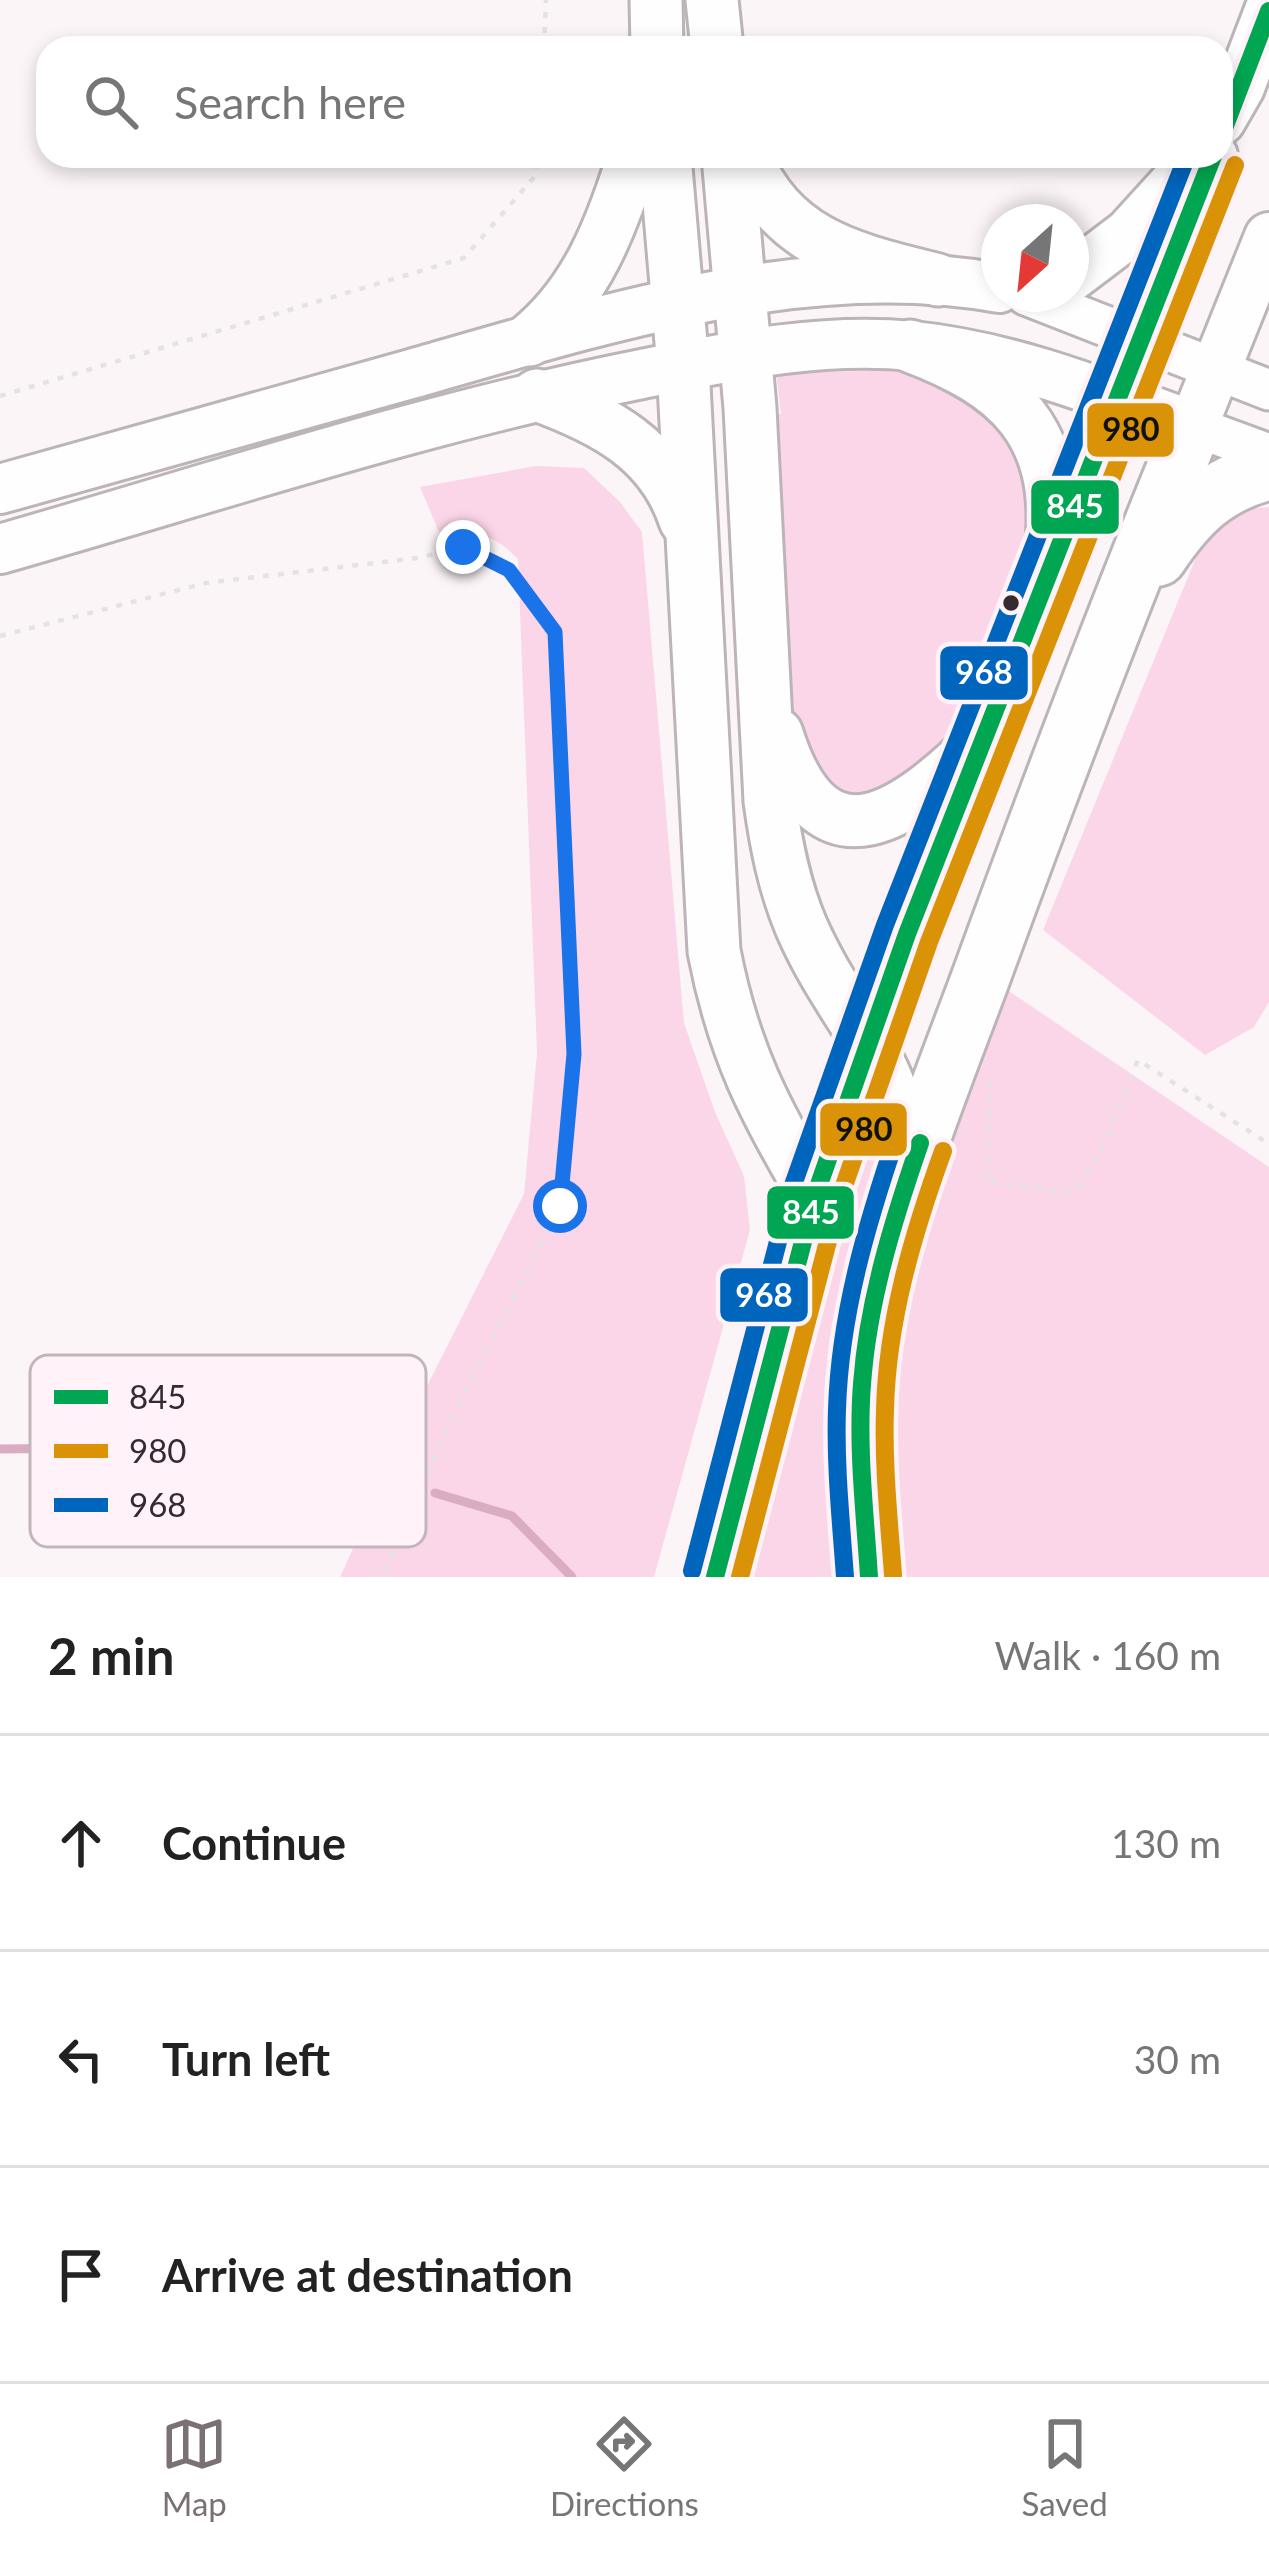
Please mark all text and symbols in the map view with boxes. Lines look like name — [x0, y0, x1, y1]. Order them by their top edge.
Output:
search box — [36, 36, 1233, 168]
icon: search — [78, 69, 144, 135]
text: Search here — [174, 75, 406, 129]
north arrow — [981, 204, 1089, 312]
line badge: 980 — [1085, 401, 1176, 459]
text: 980 — [1102, 408, 1160, 448]
line badge: 845 — [1029, 478, 1121, 536]
text: 845 — [1046, 485, 1104, 525]
route end — [436, 520, 490, 574]
unlabelled marker — [1000, 592, 1022, 614]
line badge: 968 — [938, 644, 1030, 702]
text: 968 — [955, 651, 1013, 691]
line badge: 980 — [818, 1101, 909, 1158]
text: 980 — [835, 1108, 893, 1148]
route start — [533, 1179, 587, 1233]
line badge: 845 — [765, 1184, 856, 1241]
text: 845 — [782, 1191, 840, 1231]
line badge: 968 — [718, 1266, 810, 1324]
text: 968 — [735, 1274, 793, 1314]
legend — [30, 1355, 426, 1547]
text: 845 — [129, 1376, 186, 1416]
text: 980 — [129, 1430, 186, 1470]
text: 968 — [129, 1484, 186, 1524]
text: 2 min — [48, 1625, 174, 1686]
text: Walk · 160 m — [994, 1632, 1221, 1678]
icon: ahead — [48, 1810, 114, 1876]
text: Continue — [162, 1816, 346, 1870]
text: 130 m — [1111, 1820, 1221, 1866]
icon: left — [48, 2026, 114, 2092]
text: Turn left — [162, 2032, 330, 2086]
text: 30 m — [1134, 2036, 1221, 2082]
icon: arrive — [48, 2242, 114, 2308]
text: Arrive at destination — [162, 2248, 573, 2302]
tab: Map — [161, 2411, 227, 2523]
tab: Directions — [550, 2411, 699, 2523]
tab: Saved — [1021, 2411, 1108, 2523]

